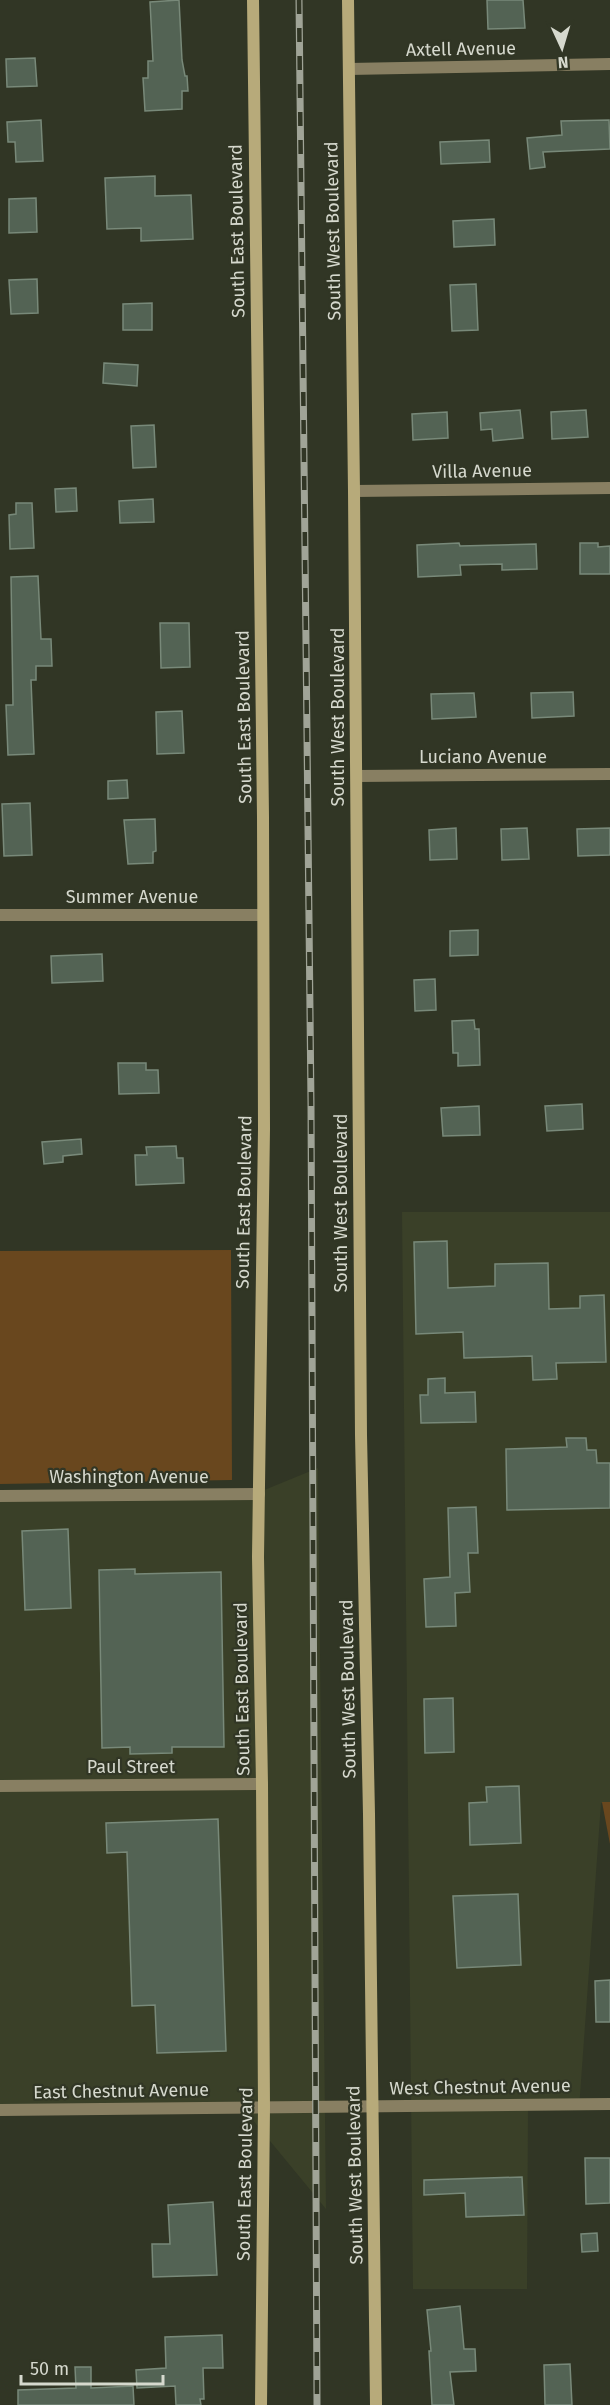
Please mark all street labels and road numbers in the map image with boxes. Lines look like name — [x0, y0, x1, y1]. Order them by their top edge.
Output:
street label: Axtell Avenue — [406, 37, 516, 61]
street label: South West Boulevard — [320, 141, 346, 321]
street label: South East Boulevard — [224, 144, 250, 318]
street label: Villa Avenue — [432, 459, 532, 483]
street label: South West Boulevard — [327, 627, 349, 807]
street label: South East Boulevard — [231, 630, 257, 804]
street label: Luciano Avenue — [419, 746, 547, 768]
street label: Summer Avenue — [66, 886, 198, 908]
street label: South West Boulevard — [330, 1113, 352, 1293]
street label: South East Boulevard — [231, 1115, 257, 1289]
street label: Washington Avenue — [49, 1466, 209, 1488]
street label: South West Boulevard — [335, 1599, 361, 1779]
street label: South East Boulevard — [229, 1602, 255, 1776]
street label: Paul Street — [87, 1756, 176, 1778]
street label: West Chestnut Avenue — [389, 2074, 571, 2100]
street label: East Chestnut Avenue — [33, 2078, 209, 2104]
street label: South West Boulevard — [342, 2085, 368, 2265]
street label: South East Boulevard — [232, 2087, 258, 2261]

